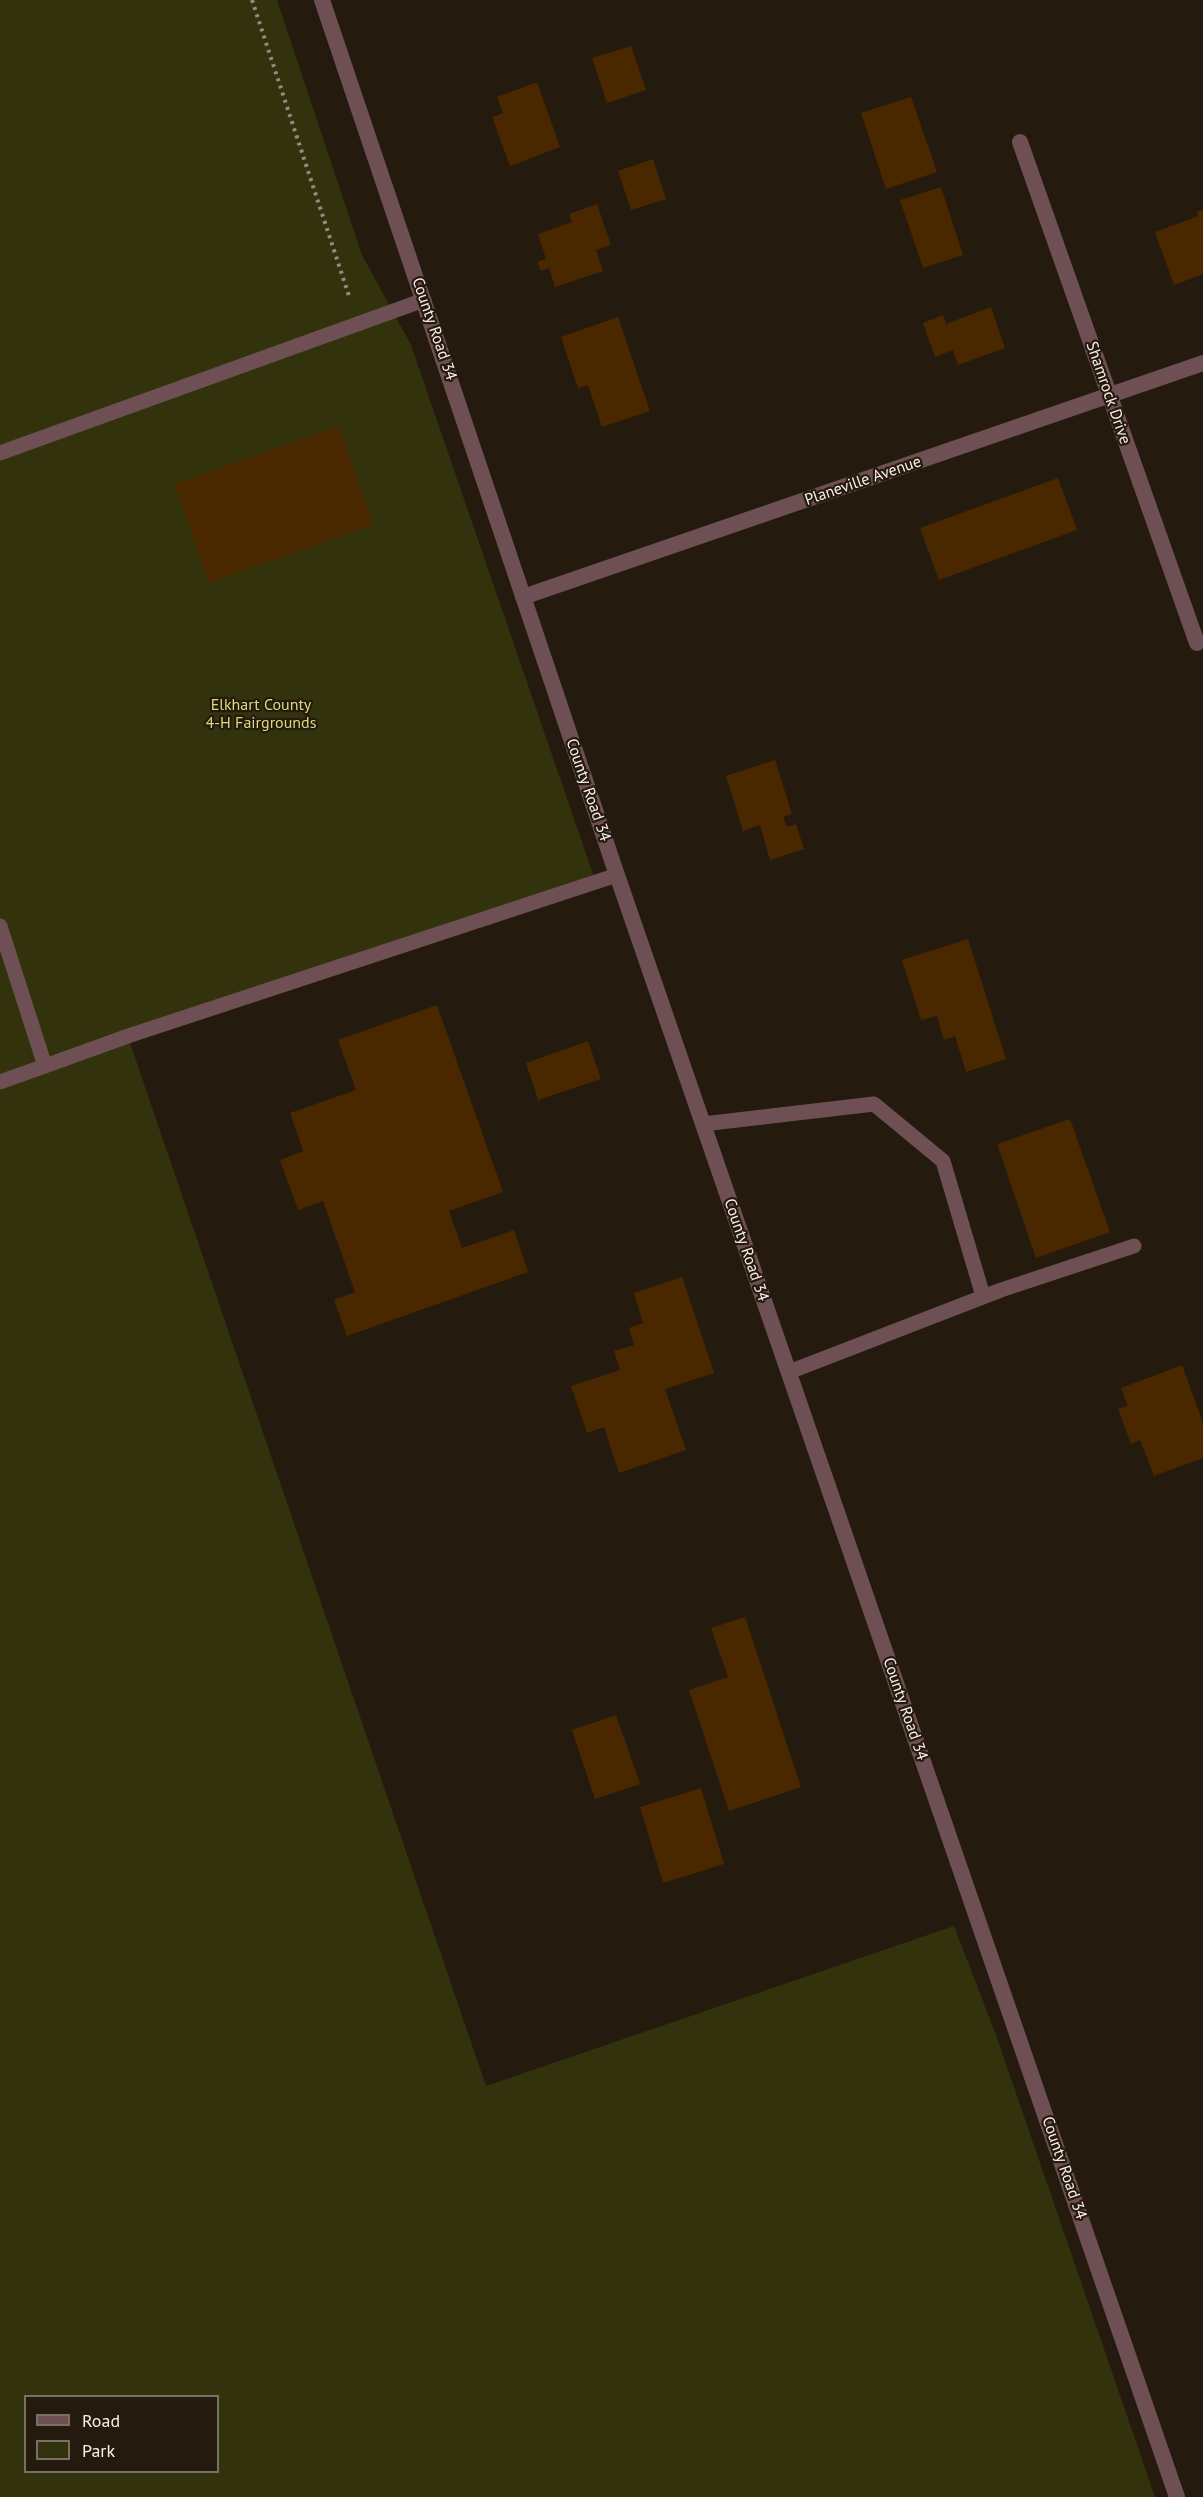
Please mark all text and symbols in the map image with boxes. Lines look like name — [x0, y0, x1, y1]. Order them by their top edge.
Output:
street label: County Road 34 — [407, 275, 461, 383]
street label: Shamrock Drive — [1081, 339, 1135, 447]
street label: Planeville Avenue — [802, 452, 924, 510]
park label: Elkhart County 4-H Fairgrounds — [206, 695, 316, 733]
street label: County Road 34 — [561, 736, 615, 844]
street label: County Road 34 — [719, 1196, 773, 1304]
street label: County Road 34 — [878, 1655, 932, 1763]
street label: County Road 34 — [1037, 2114, 1091, 2222]
legend — [24, 2395, 219, 2473]
text: Road — [82, 2409, 120, 2432]
text: Park — [82, 2439, 115, 2462]

